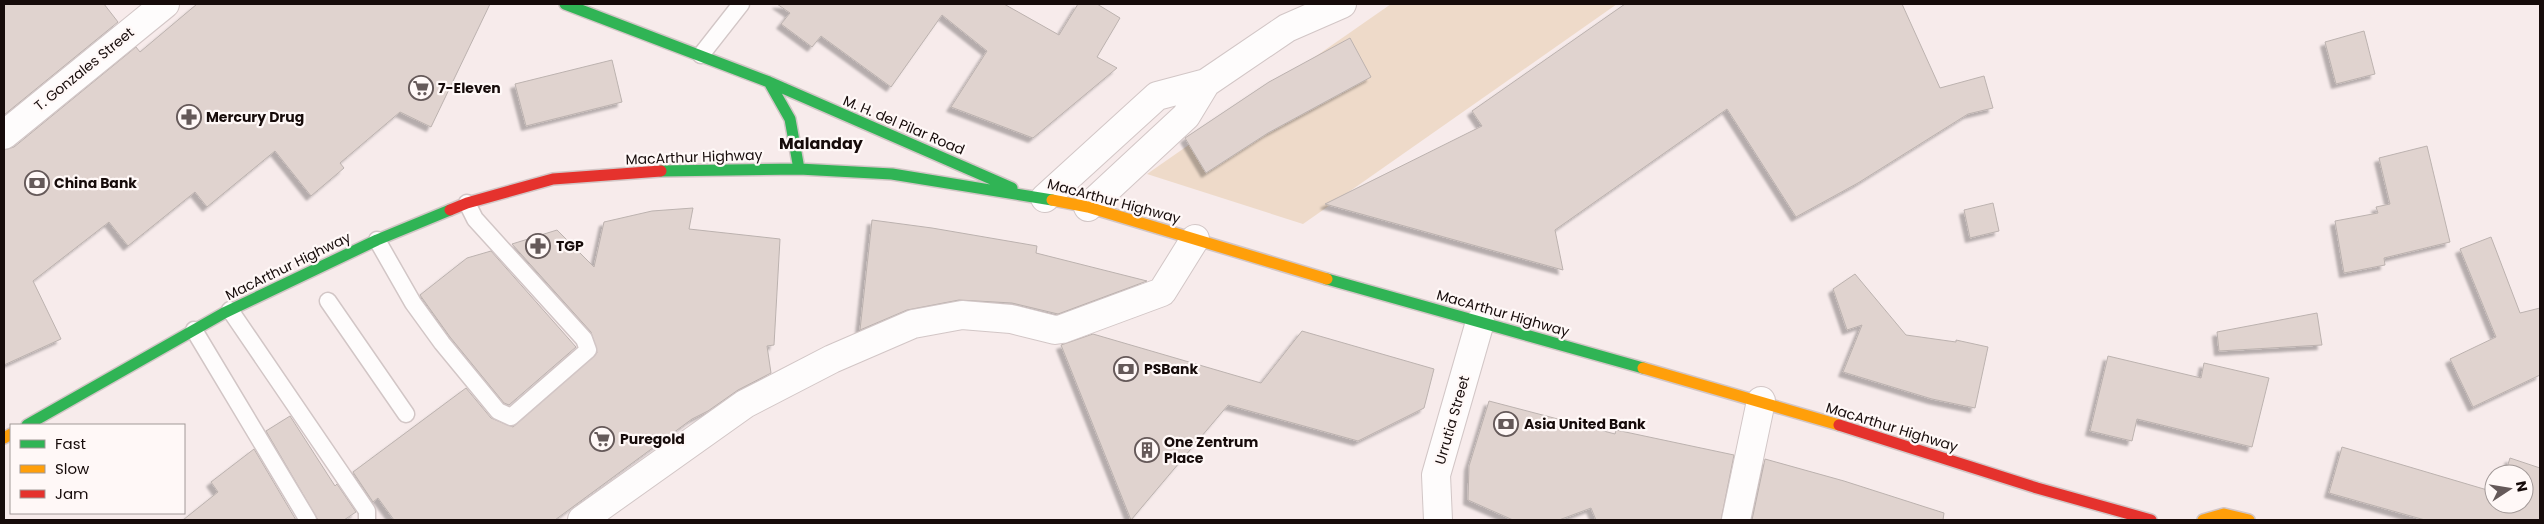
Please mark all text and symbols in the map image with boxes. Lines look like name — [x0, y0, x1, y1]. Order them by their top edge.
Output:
street label: T. Gonzales Street — [30, 23, 138, 115]
supermarket icon: 7-Eleven — [408, 75, 434, 101]
place label: 7-Eleven — [438, 78, 501, 98]
street label: M. H. del Pilar Road — [840, 90, 968, 160]
pharmacy icon: Mercury Drug — [176, 104, 202, 130]
place label: Mercury Drug — [206, 107, 304, 127]
district label: Malanday — [779, 132, 864, 155]
street label: MacArthur Highway — [625, 145, 763, 169]
bank icon: China Bank — [24, 170, 50, 196]
place label: China Bank — [54, 173, 137, 193]
street label: MacArthur Highway — [1045, 174, 1183, 228]
street label: MacArthur Highway — [222, 227, 354, 305]
pharmacy icon: TGP — [525, 233, 551, 259]
place label: TGP — [556, 236, 584, 256]
street label: MacArthur Highway — [1434, 284, 1572, 342]
bank icon: PSBank — [1113, 356, 1139, 382]
place label: PSBank — [1144, 359, 1199, 379]
street label: Urrutia Street — [1430, 373, 1474, 467]
street label: MacArthur Highway — [1824, 397, 1961, 457]
bank icon: Asia United Bank — [1493, 411, 1519, 437]
place label: Asia United Bank — [1524, 414, 1646, 434]
legend — [10, 424, 185, 514]
supermarket icon: Puregold — [589, 426, 615, 452]
place label: Puregold — [620, 429, 685, 449]
place label: One Zentrum Place — [1164, 432, 1259, 468]
text: Fast — [55, 433, 86, 454]
building icon: One Zentrum Place — [1134, 437, 1160, 463]
text: Slow — [55, 458, 90, 479]
north arrow — [2484, 464, 2534, 514]
text: N — [2511, 479, 2533, 494]
text: Jam — [55, 483, 89, 504]

